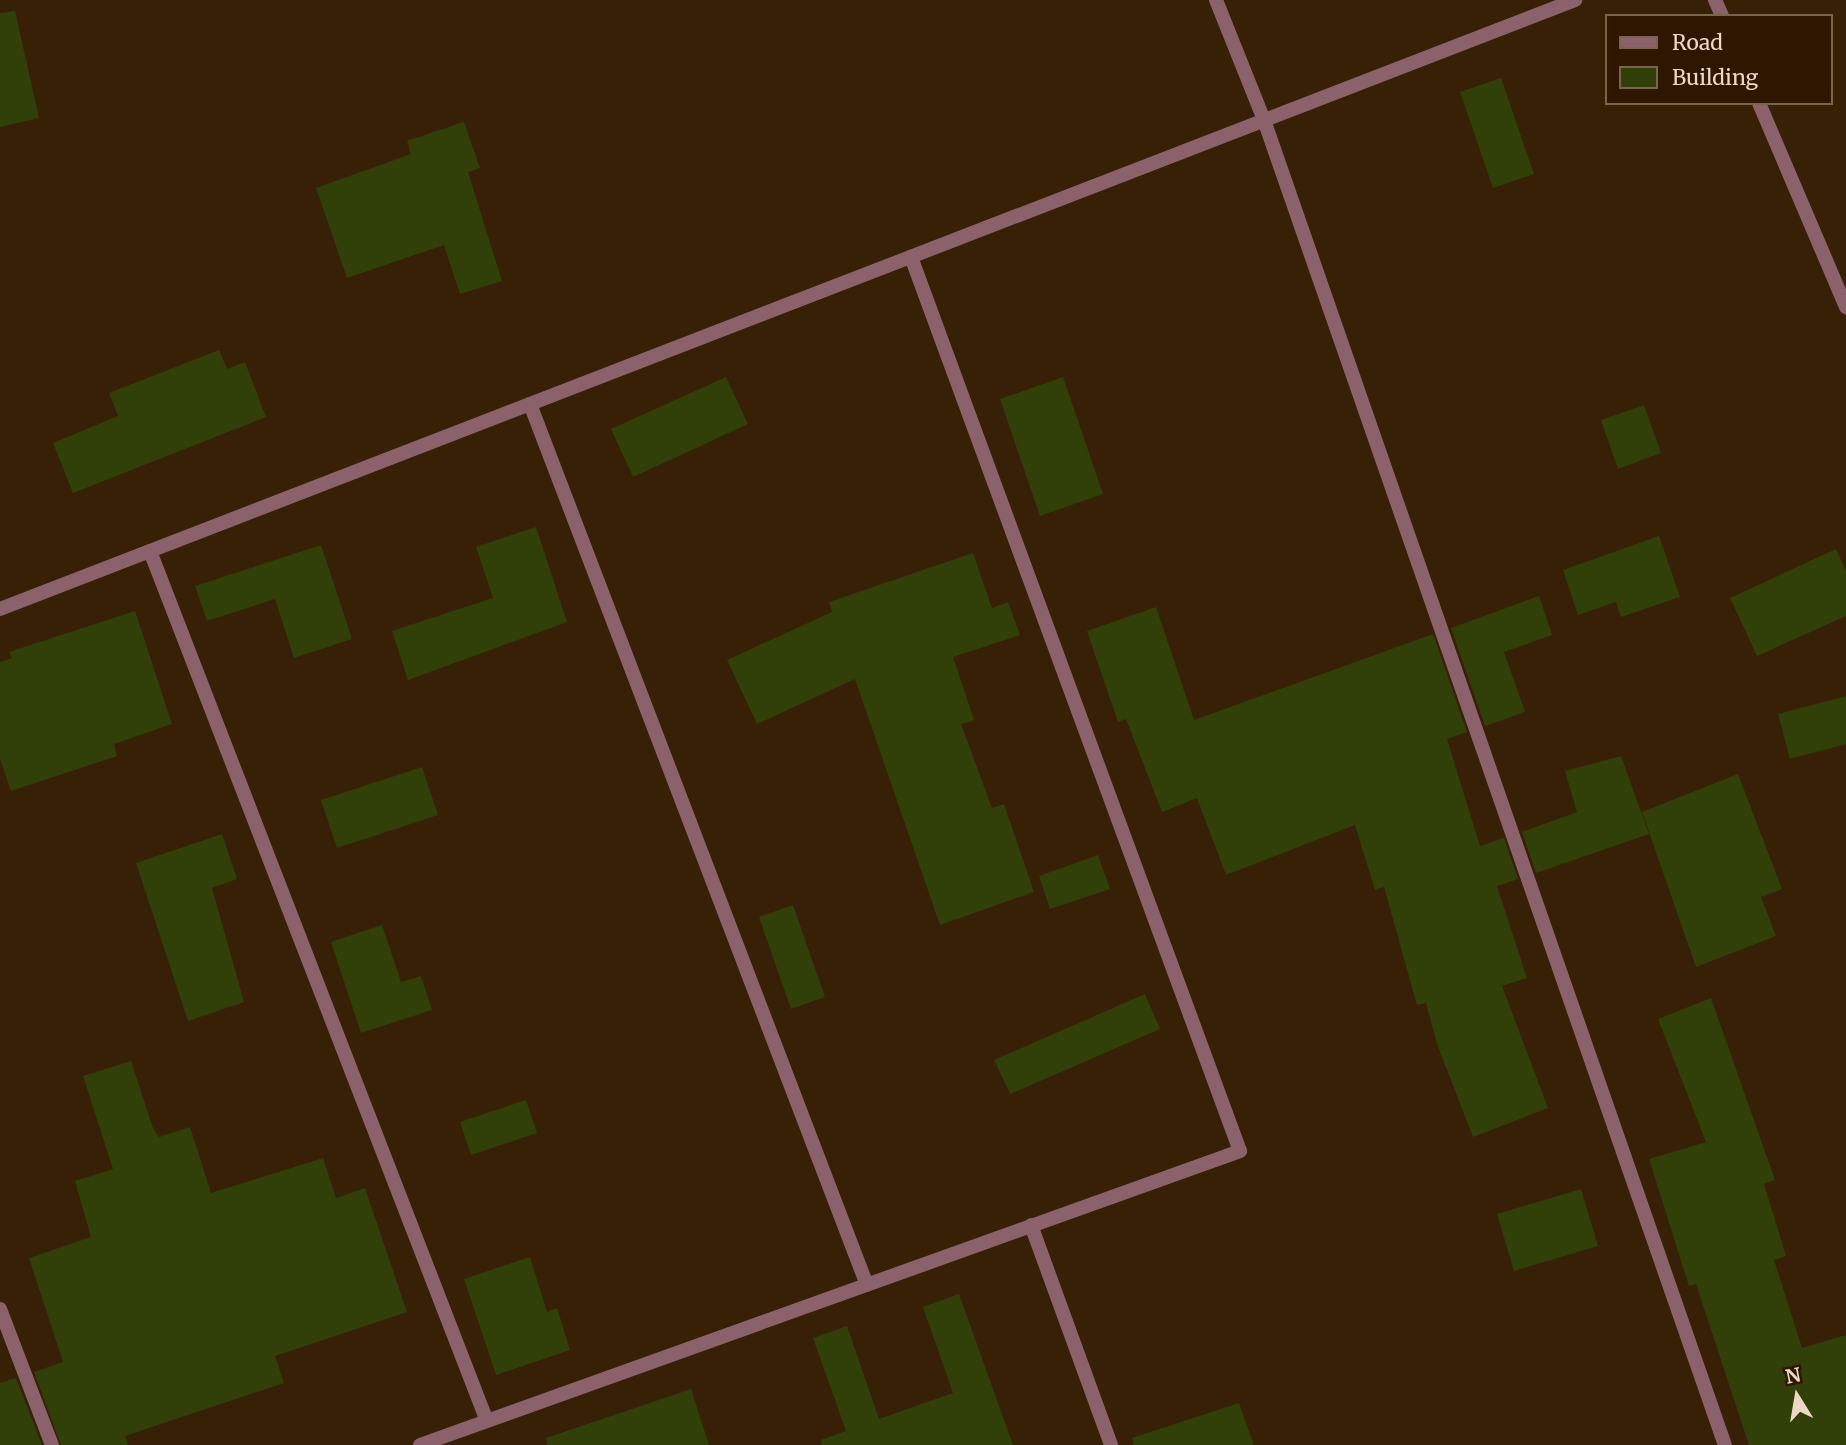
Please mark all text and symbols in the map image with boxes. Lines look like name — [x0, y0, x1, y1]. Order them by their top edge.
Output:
legend — [1604, 14, 1832, 105]
text: Road — [1672, 29, 1723, 56]
text: Building — [1672, 64, 1758, 91]
north arrow — [1762, 1361, 1832, 1431]
text: N — [1783, 1362, 1803, 1389]

